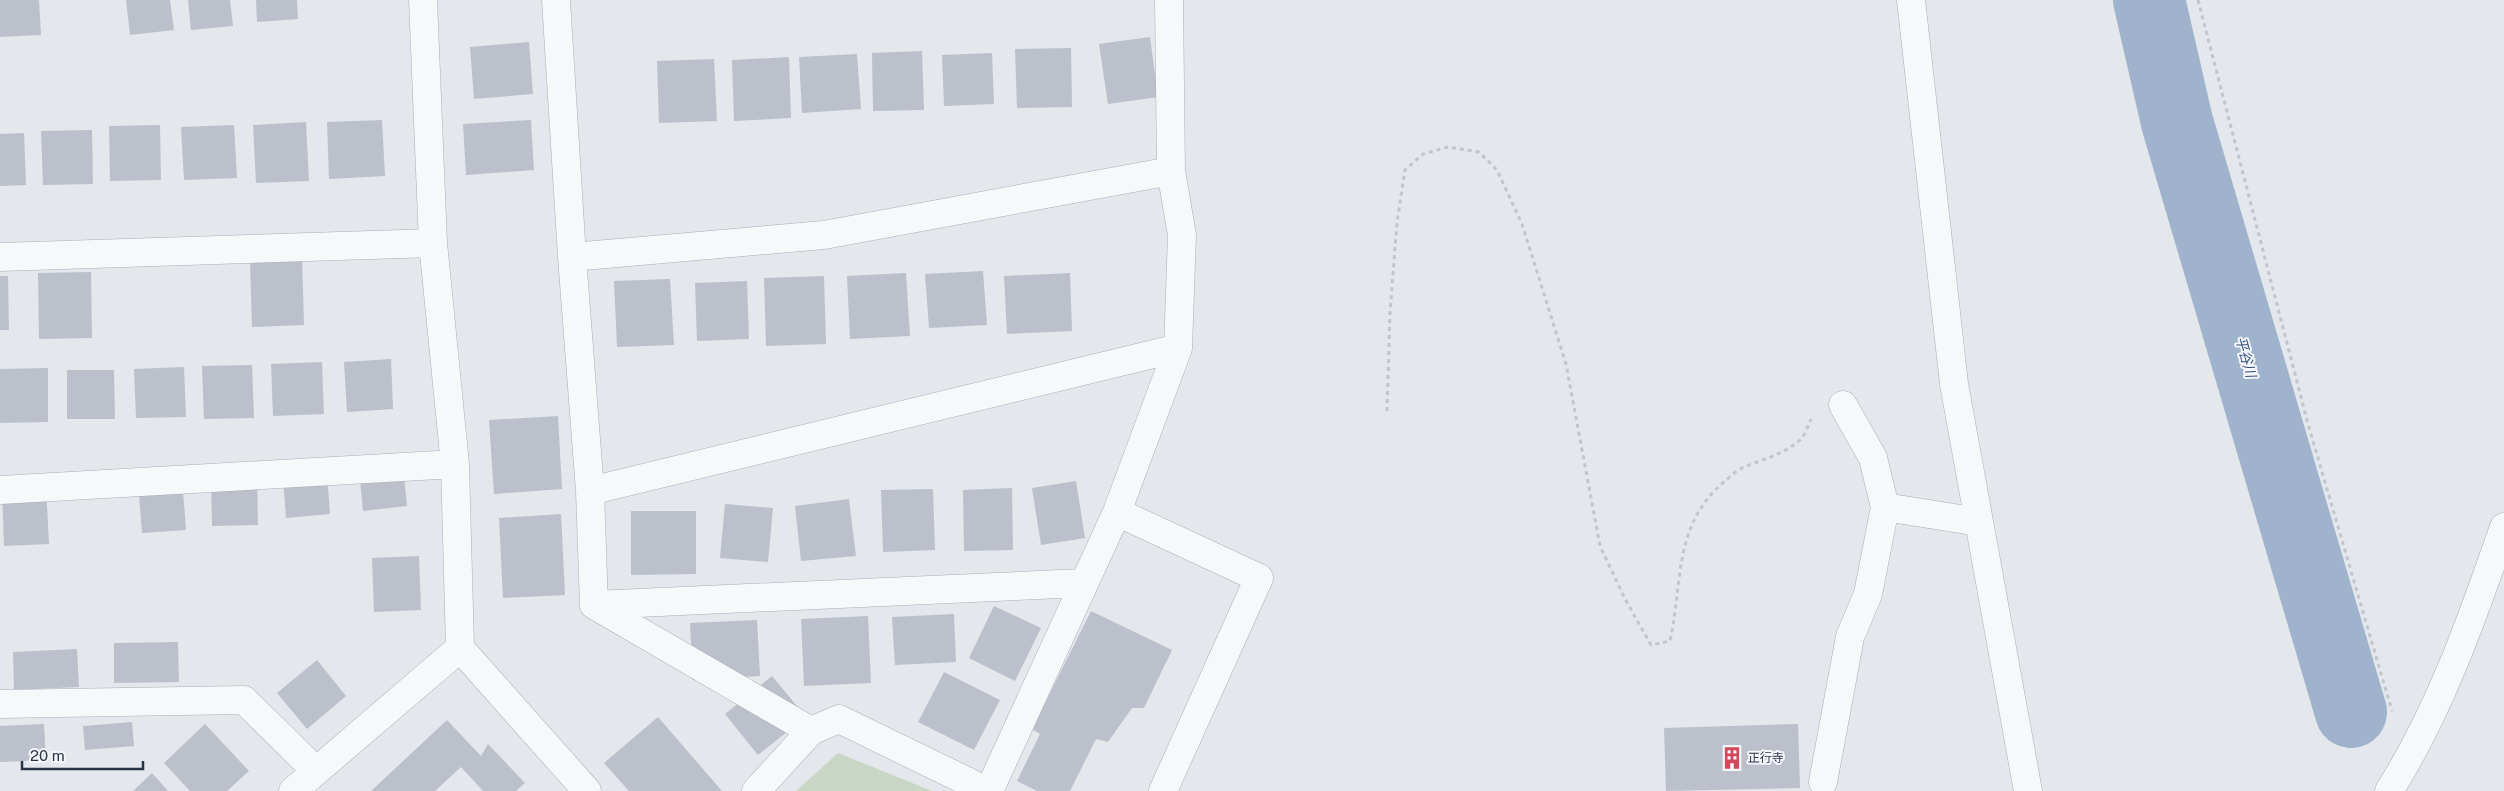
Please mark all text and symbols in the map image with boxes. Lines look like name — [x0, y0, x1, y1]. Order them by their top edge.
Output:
water label: 平谷川 — [2233, 335, 2260, 381]
scale bar — [22, 738, 144, 770]
building icon: 正行寺 — [1719, 745, 1745, 771]
text: 20 m — [30, 747, 65, 764]
place label: 正行寺 — [1748, 751, 1784, 765]

